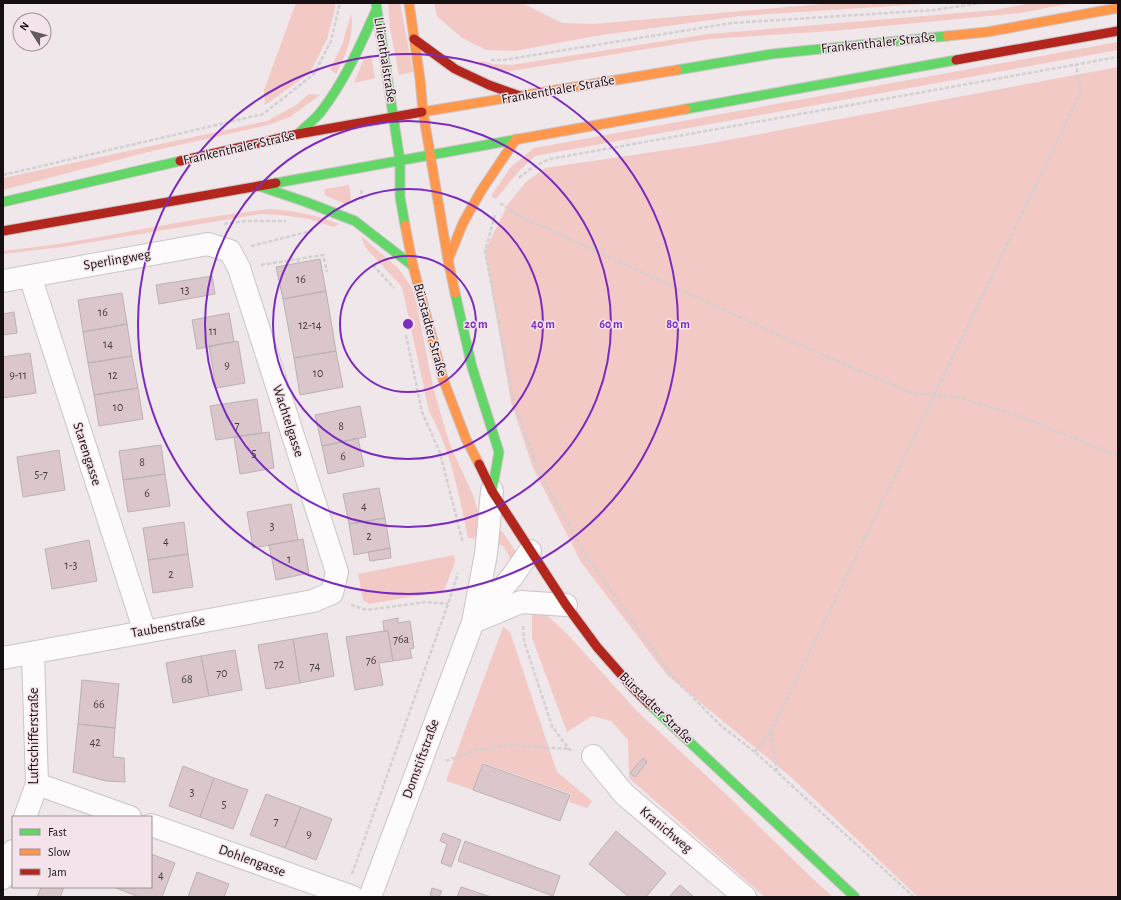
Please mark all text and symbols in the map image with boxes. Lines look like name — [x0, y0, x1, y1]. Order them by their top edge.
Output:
north arrow — [12, 12, 52, 52]
street label: Lilienthalstraße — [371, 16, 399, 104]
text: N — [18, 20, 31, 33]
street label: Frankenthaler Straße — [820, 30, 936, 56]
street label: Frankenthaler Straße — [500, 73, 616, 107]
street label: Frankenthaler Straße — [182, 128, 296, 168]
street label: Sperlingweg — [82, 247, 152, 273]
house number: 16 — [296, 273, 306, 285]
street label: Bürstadter Straße — [411, 282, 449, 378]
house number: 13 — [180, 284, 190, 296]
house number: 16 — [98, 306, 108, 318]
centre of rings — [401, 317, 415, 331]
text: 20 m — [464, 318, 488, 330]
text: 40 m — [531, 318, 555, 330]
text: 60 m — [599, 318, 623, 330]
text: 80 m — [666, 318, 690, 330]
house number: 12-14 — [298, 319, 322, 331]
house number: 11 — [209, 325, 217, 337]
house number: 14 — [103, 338, 113, 350]
house number: 9 — [224, 359, 230, 371]
house number: 10 — [313, 367, 323, 379]
house number: 9-11 — [9, 369, 27, 381]
house number: 12 — [108, 369, 118, 381]
street label: Wachtelgasse — [270, 383, 306, 459]
house number: 10 — [113, 401, 123, 413]
house number: 7 — [234, 419, 240, 431]
house number: 8 — [338, 420, 344, 432]
street label: Starengasse — [70, 421, 104, 487]
house number: 5 — [251, 447, 257, 459]
house number: 6 — [340, 450, 346, 462]
house number: 8 — [139, 456, 145, 468]
house number: 5-7 — [34, 468, 48, 480]
house number: 6 — [144, 487, 150, 499]
house number: 4 — [361, 500, 367, 512]
house number: 3 — [270, 520, 275, 532]
house number: 2 — [366, 530, 372, 542]
house number: 4 — [163, 535, 169, 547]
house number: 1 — [287, 553, 291, 565]
house number: 1-3 — [65, 559, 77, 571]
house number: 2 — [168, 568, 174, 580]
street label: Taubenstraße — [130, 614, 206, 640]
house number: 76a — [393, 633, 410, 645]
house number: 76 — [366, 654, 377, 666]
house number: 72 — [274, 658, 285, 670]
house number: 74 — [310, 660, 321, 672]
house number: 70 — [216, 667, 228, 679]
street label: Bürstadter Straße — [617, 670, 695, 746]
house number: 68 — [181, 673, 193, 685]
street label: Luftschifferstraße — [27, 688, 41, 784]
house number: 66 — [93, 698, 105, 710]
street label: Domstiftstraße — [400, 717, 442, 801]
house number: 42 — [89, 736, 101, 748]
house number: 3 — [190, 786, 195, 798]
house number: 5 — [221, 798, 227, 810]
street label: Kranichweg — [637, 804, 695, 856]
house number: 7 — [273, 815, 279, 827]
legend — [12, 816, 152, 888]
text: Fast — [48, 826, 67, 838]
house number: 9 — [306, 828, 312, 840]
street label: Dohlengasse — [217, 842, 287, 880]
text: Slow — [48, 846, 70, 858]
text: Jam — [48, 866, 67, 878]
house number: 4 — [158, 869, 164, 881]

